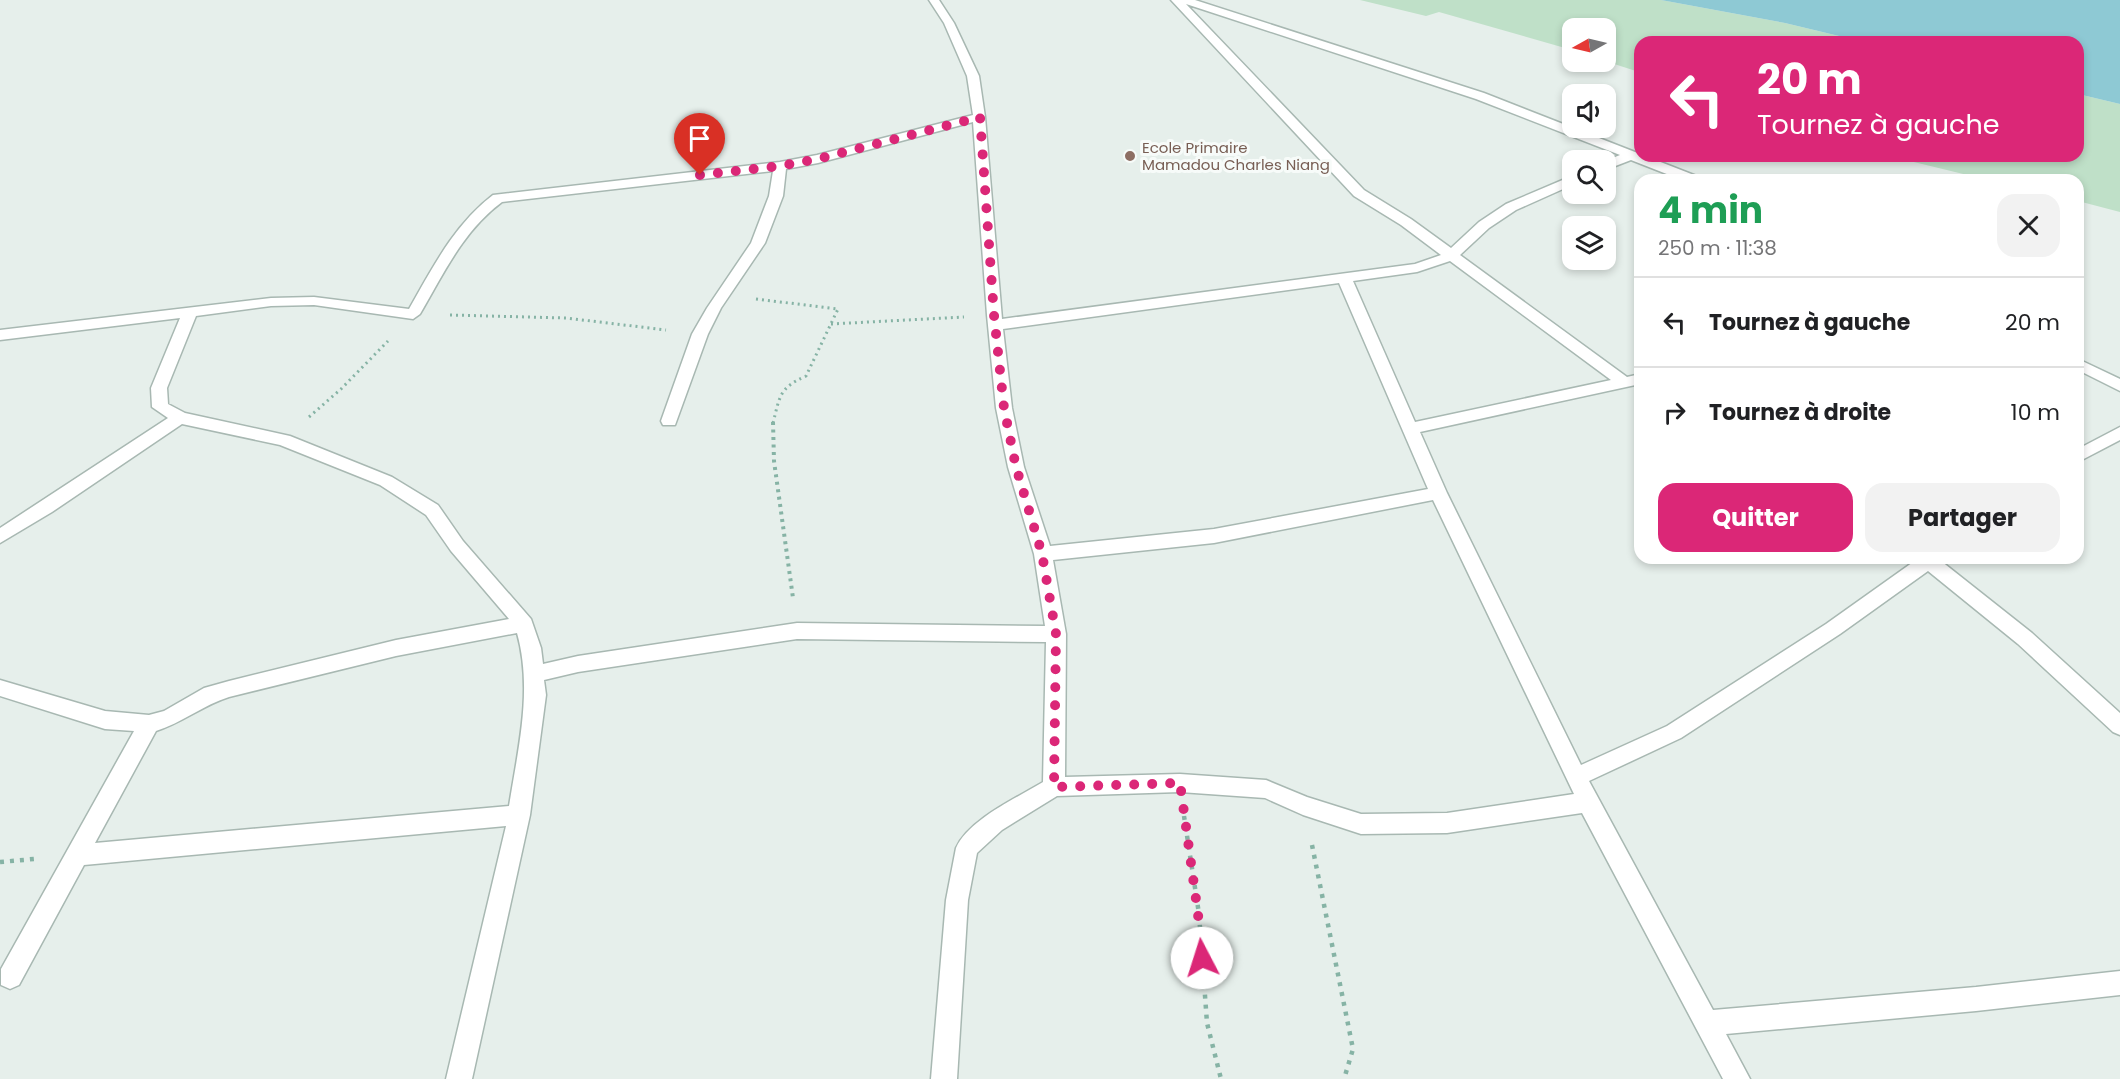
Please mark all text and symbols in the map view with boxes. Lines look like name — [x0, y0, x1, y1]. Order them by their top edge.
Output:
north arrow — [1562, 18, 1616, 72]
map controls — [1562, 18, 1616, 270]
text: 20 m — [1757, 50, 1862, 109]
icon: left — [1658, 60, 1736, 138]
button: sound — [1562, 84, 1616, 138]
text: Tournez à gauche — [1757, 106, 1999, 143]
pin — [674, 113, 725, 175]
icon: arrive — [683, 122, 716, 155]
place label: Ecole Primaire Mamadou Charles Niang — [1142, 137, 1330, 175]
marker: Ecole Primaire Mamadou Charles Niang — [1123, 149, 1137, 163]
button: search — [1562, 150, 1616, 204]
text: 4 min — [1658, 185, 1763, 236]
button: close — [1997, 194, 2060, 257]
button: layers — [1562, 216, 1616, 270]
text: 250 m · 11:38 — [1658, 234, 1777, 262]
icon: left — [1658, 306, 1691, 339]
text: Tournez à gauche — [1709, 307, 1910, 338]
text: 20 m — [2005, 307, 2060, 338]
icon: right — [1658, 396, 1691, 429]
text: Tournez à droite — [1709, 397, 1891, 428]
text: 10 m — [2011, 397, 2060, 428]
button: Quitter — [1658, 483, 1853, 552]
button: Partager — [1865, 483, 2060, 552]
position arrow — [1170, 926, 1234, 990]

